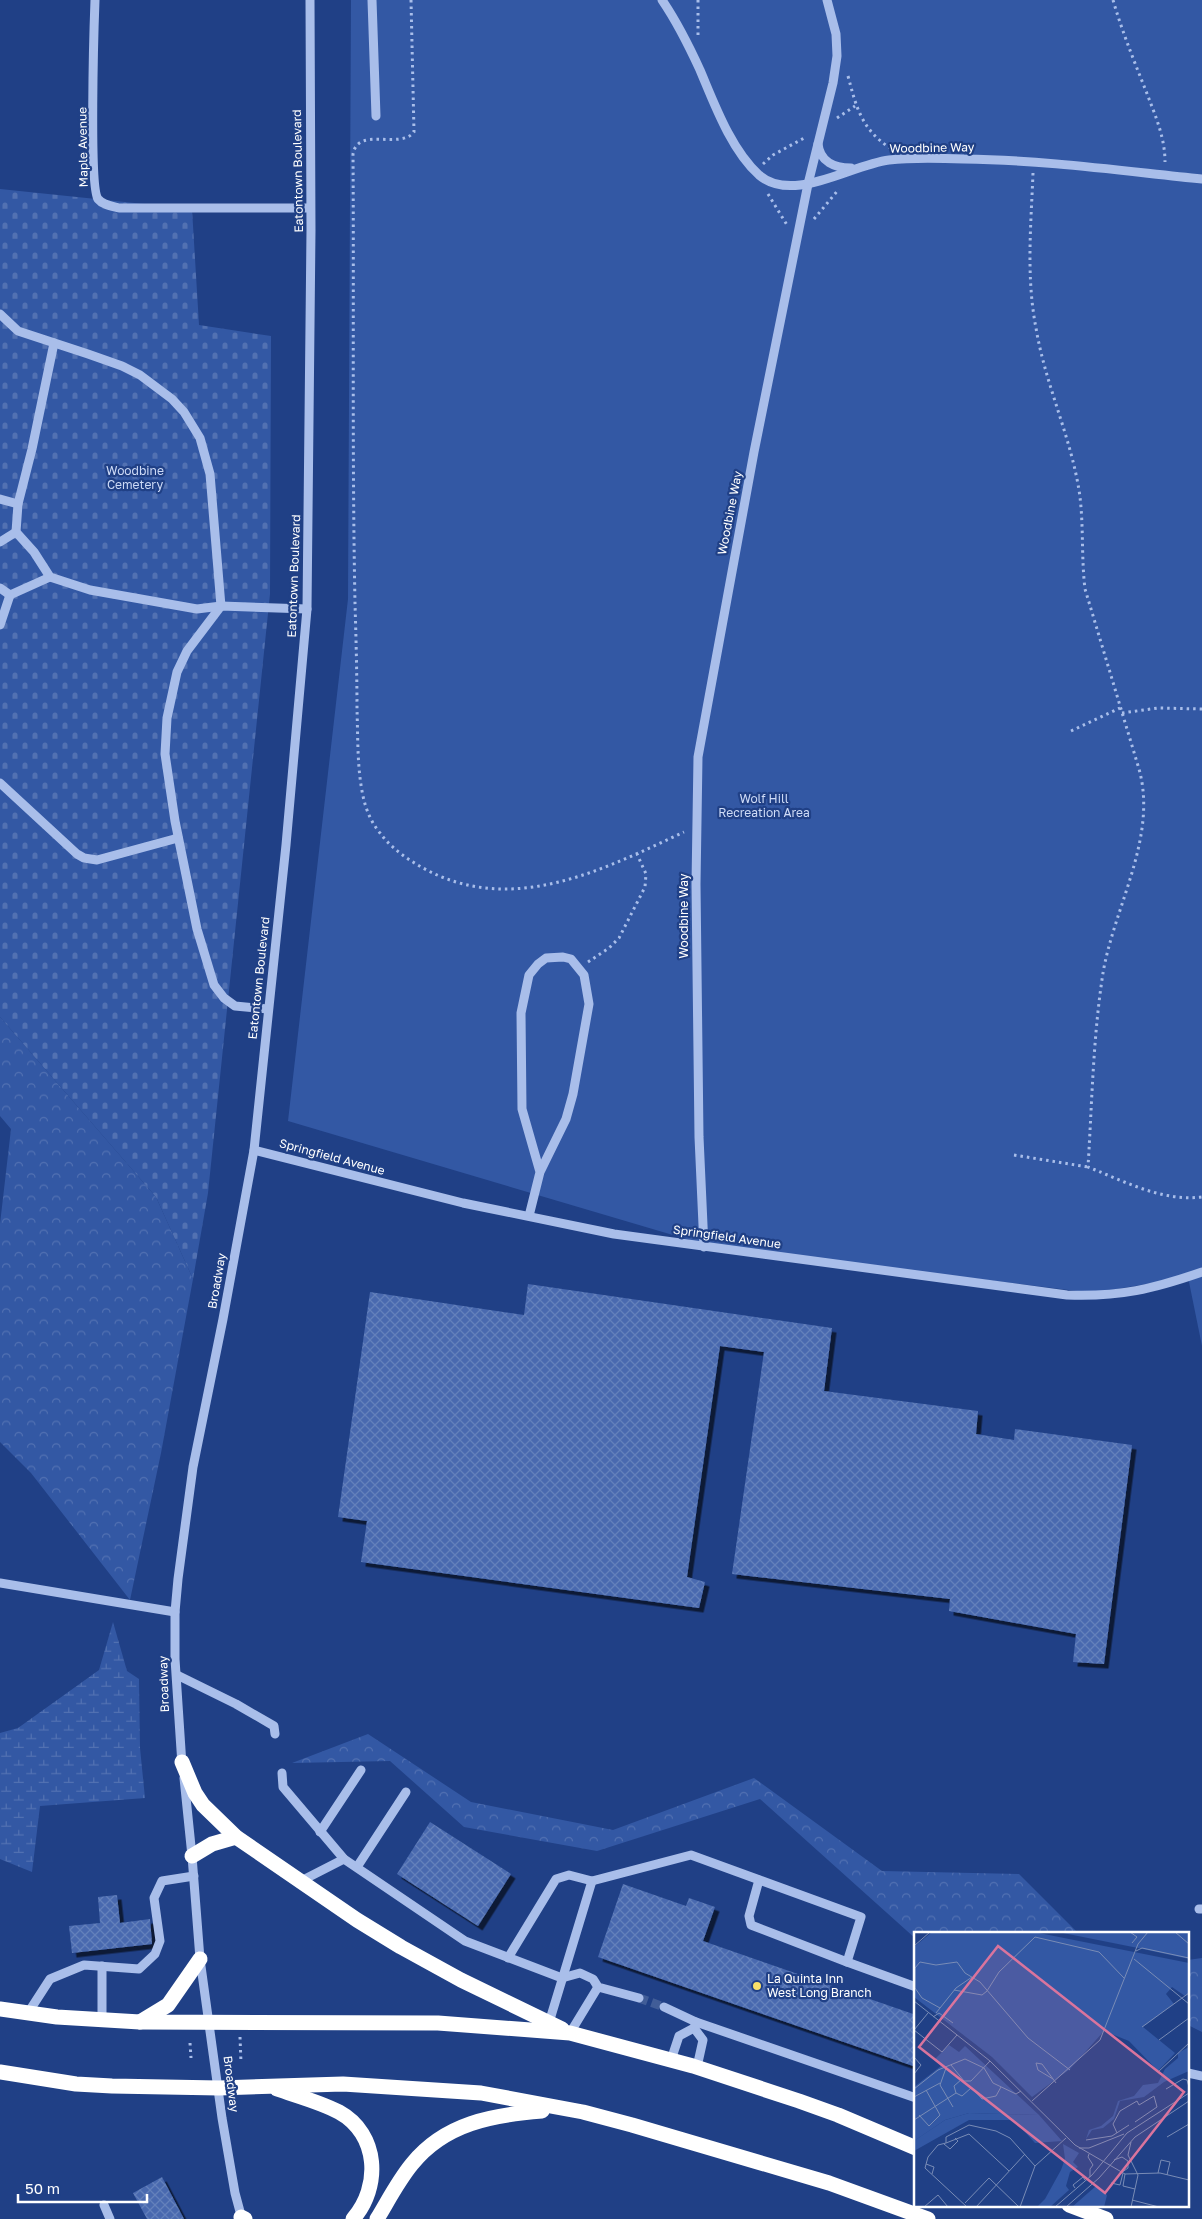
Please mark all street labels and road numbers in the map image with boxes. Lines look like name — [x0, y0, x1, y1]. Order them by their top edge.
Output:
street label: Maple Avenue — [74, 107, 91, 187]
street label: Eatontown Boulevard — [289, 109, 306, 233]
street label: Woodbine Way — [889, 139, 975, 156]
street label: Woodbine Way — [714, 469, 745, 556]
street label: Eatontown Boulevard — [284, 514, 303, 638]
street label: Woodbine Way — [676, 873, 691, 959]
street label: Eatontown Boulevard — [245, 916, 272, 1040]
street label: Springfield Avenue — [278, 1135, 387, 1178]
street label: Springfield Avenue — [672, 1222, 782, 1252]
street label: Broadway — [204, 1251, 229, 1310]
street label: Broadway — [155, 1655, 172, 1713]
street label: Broadway — [221, 2055, 242, 2113]

